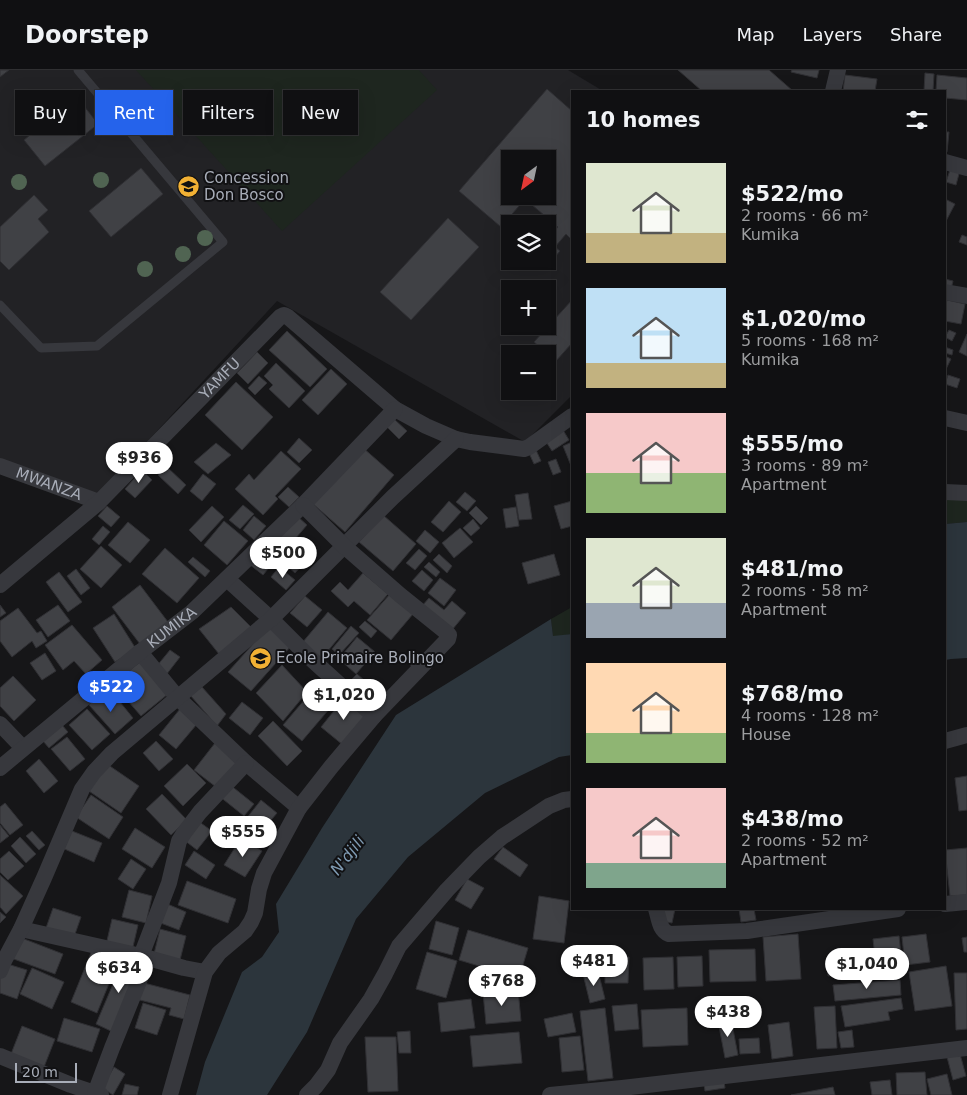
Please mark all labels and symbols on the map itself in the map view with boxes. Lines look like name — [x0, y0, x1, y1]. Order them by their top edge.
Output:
north arrow — [501, 150, 556, 205]
place label: Concession Don Bosco — [204, 169, 289, 204]
school or university icon: Concession Don Bosco — [176, 175, 200, 199]
street label: YAMFU — [195, 354, 244, 404]
pin: $936 — [109, 442, 169, 484]
street label: MWANZA — [13, 464, 85, 504]
pin: $500 — [253, 536, 313, 579]
street label: KUMIKA — [144, 602, 201, 652]
school or university icon: Ecole Primaire Bolingo — [248, 646, 272, 670]
place label: Ecole Primaire Bolingo — [276, 649, 444, 667]
pin: $522 — [81, 670, 141, 713]
pin: $1,020 — [303, 678, 385, 721]
pin: $555 — [213, 816, 273, 858]
water label: N'djili — [326, 832, 369, 879]
pin: $481 — [564, 944, 624, 987]
pin: $1,040 — [826, 948, 908, 990]
pin: $634 — [89, 952, 149, 994]
pin: $768 — [472, 964, 532, 1007]
pin: $438 — [698, 996, 758, 1038]
scale bar — [15, 1060, 78, 1083]

